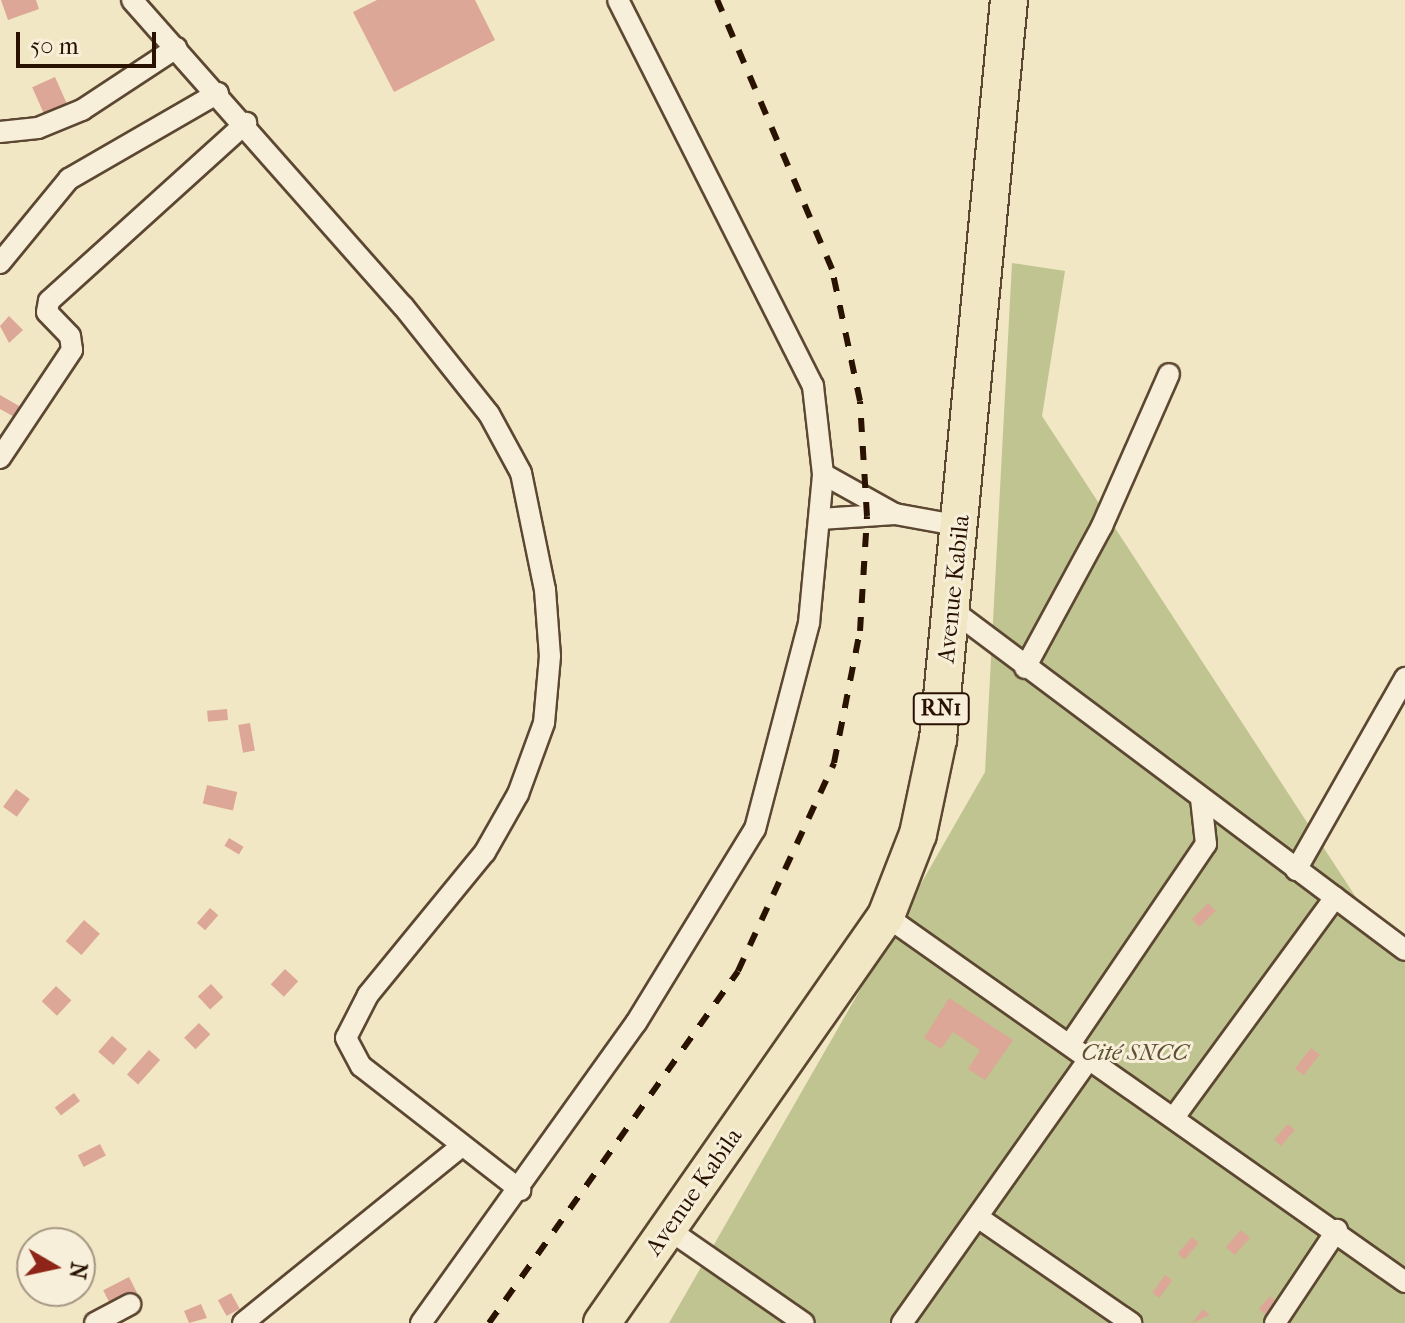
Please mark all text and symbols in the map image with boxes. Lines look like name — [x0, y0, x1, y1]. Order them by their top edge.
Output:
scale bar — [20, 16, 160, 66]
text: 50 m — [30, 32, 79, 60]
street label: Avenue Kabila — [932, 514, 976, 664]
road number: RN1 — [911, 691, 971, 727]
park label: Cité SNCC — [1081, 1039, 1189, 1067]
street label: Avenue Kabila — [640, 1123, 748, 1261]
north arrow — [16, 1227, 96, 1307]
text: N — [64, 1260, 92, 1281]

